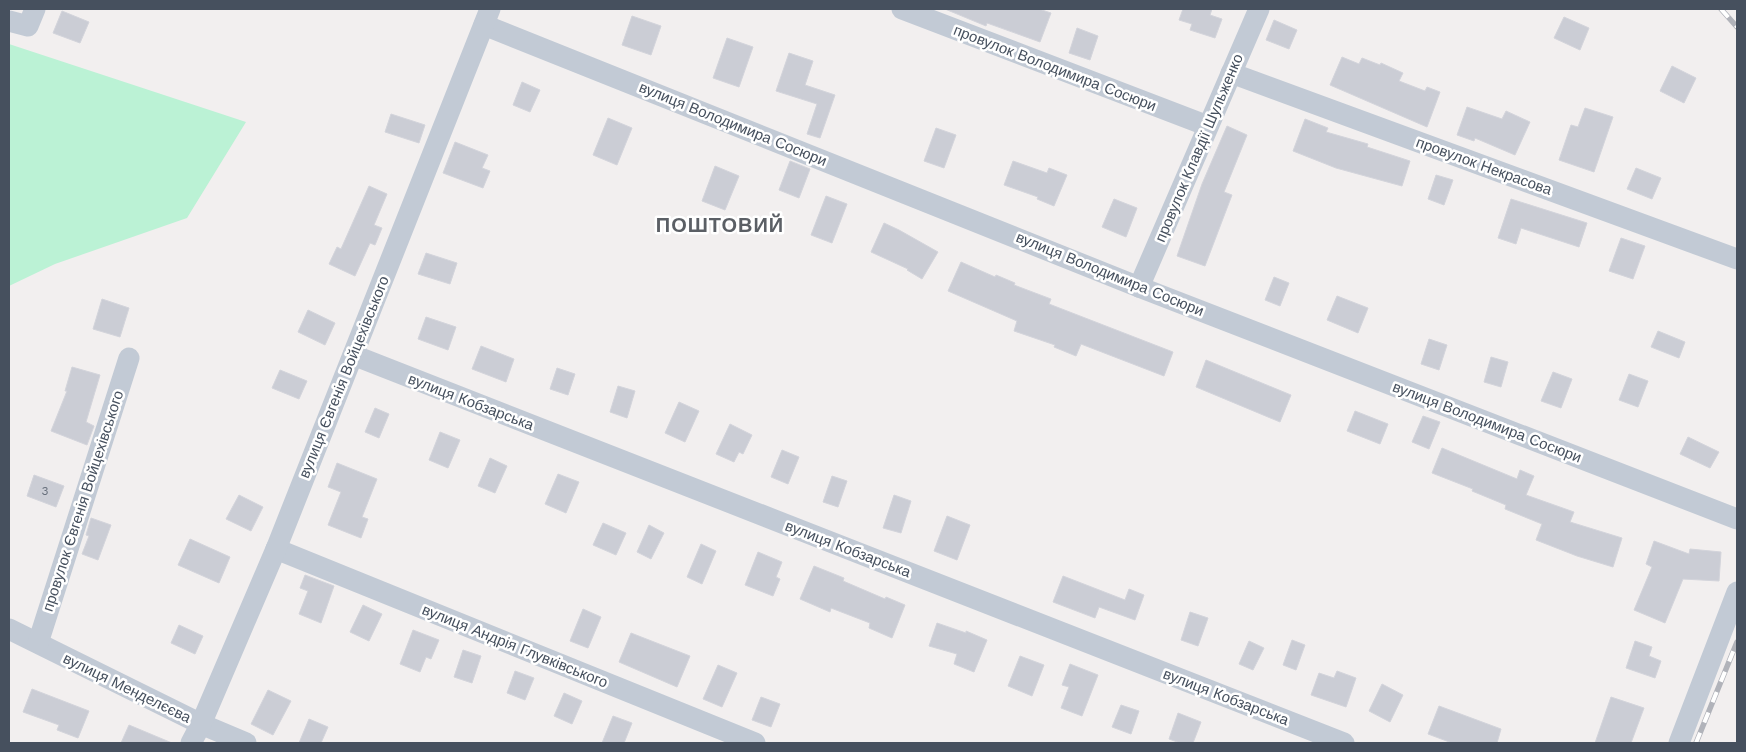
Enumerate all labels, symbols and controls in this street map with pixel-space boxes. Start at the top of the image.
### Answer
street label: провулок Володимира Сосюри [951,21,1159,115]
street label: провулок Клавдії Шульженко [1151,51,1247,245]
street label: вулиця Володимира Сосюри [636,78,830,170]
street label: провулок Некрасова [1414,133,1555,199]
district label: ПОШТОВИЙ [656,213,784,237]
street label: вулиця Володимира Сосюри [1013,228,1207,320]
street label: вулиця Євгенія Войцехівського [295,273,393,481]
street label: вулиця Кобзарська [406,370,537,435]
street label: вулиця Володимира Сосюри [1390,378,1584,466]
street label: провулок Євгенія Войцехівського [39,388,127,614]
house number: 3 [42,484,49,498]
street label: вулиця Кобзарська [783,517,914,582]
street label: вулиця Андрія Глувківського [419,600,611,692]
street label: вулиця Менделєєва [60,649,194,727]
street label: вулиця Кобзарська [1161,665,1292,730]

